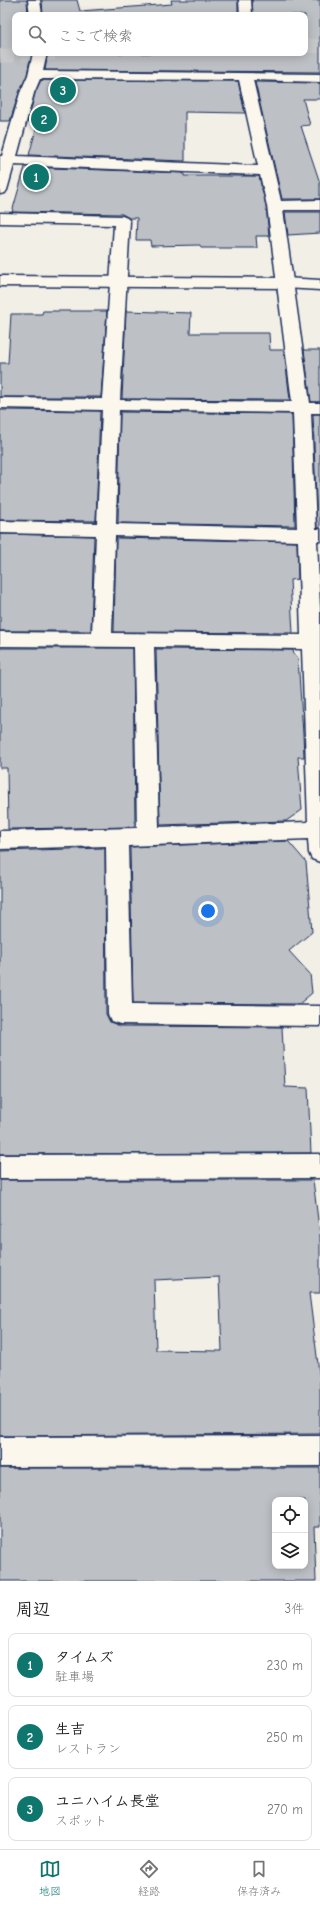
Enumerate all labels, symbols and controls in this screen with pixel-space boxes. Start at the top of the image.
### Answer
search box [12,12,308,56]
icon: search [26,23,48,45]
text: ここで検索 [58,27,133,45]
pin: 3 [50,75,76,105]
pin: 2 [31,104,57,134]
pin: 1 [23,162,49,192]
your location [198,901,218,921]
map controls [272,1497,308,1569]
button: locate [272,1497,308,1533]
button: layers [272,1533,308,1569]
text: 周辺 [16,1600,50,1619]
text: 3件 [284,1601,304,1616]
text: タイムズ [55,1648,114,1666]
text: 1 [27,1658,33,1673]
text: 230 m [267,1658,303,1673]
text: 駐車場 [55,1669,94,1684]
text: 生吉 [55,1720,85,1738]
text: 2 [27,1730,33,1745]
text: 250 m [266,1730,303,1745]
text: レストラン [55,1741,121,1756]
text: ユニハイム長堂 [55,1792,159,1810]
text: 3 [27,1802,33,1817]
text: 270 m [267,1802,303,1817]
text: スポット [55,1813,107,1828]
tab: 地図 [39,1858,61,1898]
tab: 経路 [138,1858,160,1898]
tab: 保存済み [237,1858,281,1898]

